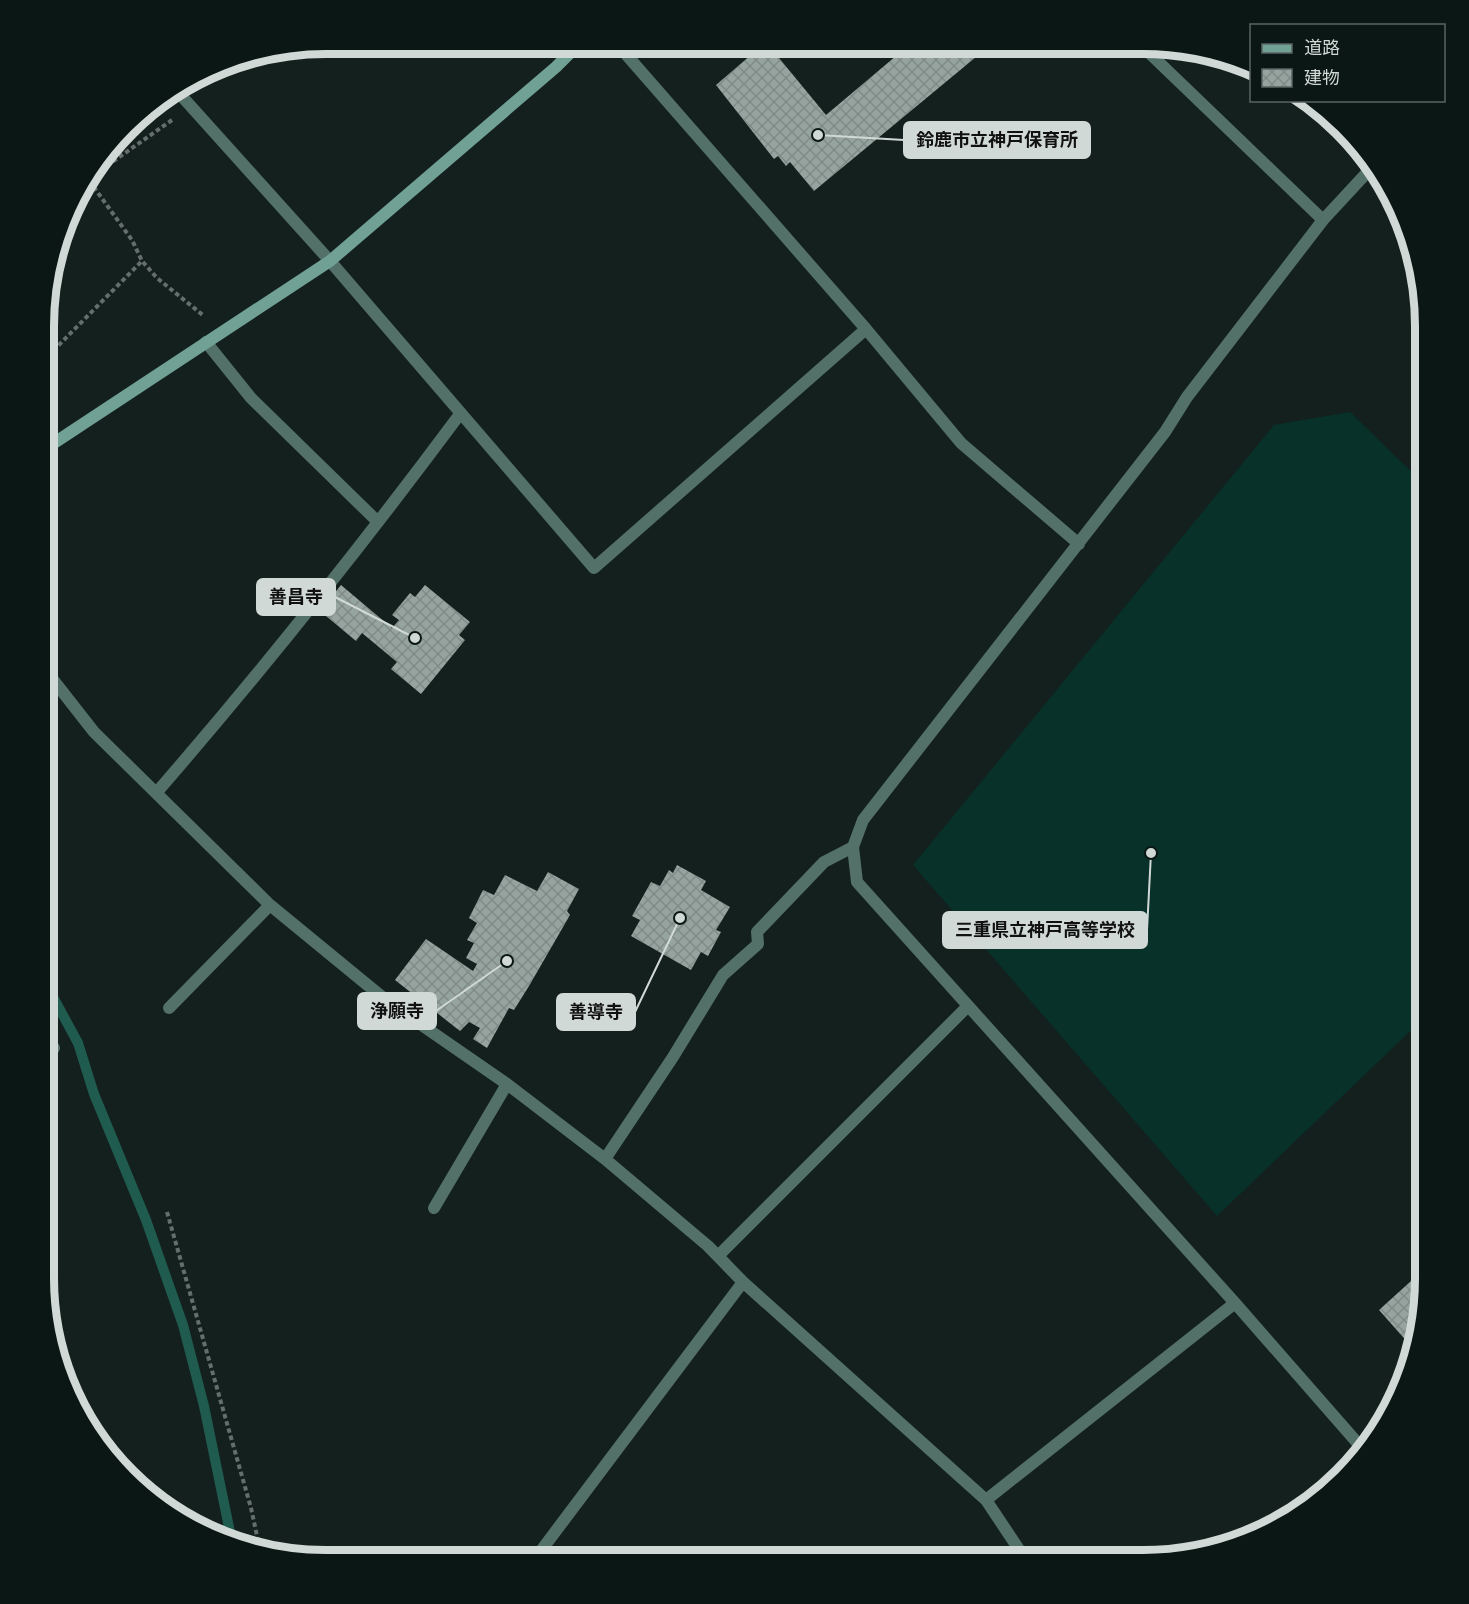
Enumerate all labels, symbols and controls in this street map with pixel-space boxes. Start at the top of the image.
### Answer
legend [1250,24,1445,102]
text: 道路 [1304,37,1340,58]
text: 建物 [1304,67,1340,88]
callout: 鈴鹿市立神戸保育所 [904,122,1090,158]
text: 鈴鹿市立神戸保育所 [916,129,1078,150]
callout: 善昌寺 [257,579,335,615]
text: 善昌寺 [269,586,323,607]
callout: 三重県立神戸高等学校 [943,912,1147,948]
text: 三重県立神戸高等学校 [955,919,1135,940]
callout: 浄願寺 [358,993,436,1029]
callout: 善導寺 [557,994,635,1030]
text: 浄願寺 [370,1000,424,1021]
text: 善導寺 [569,1001,623,1022]

